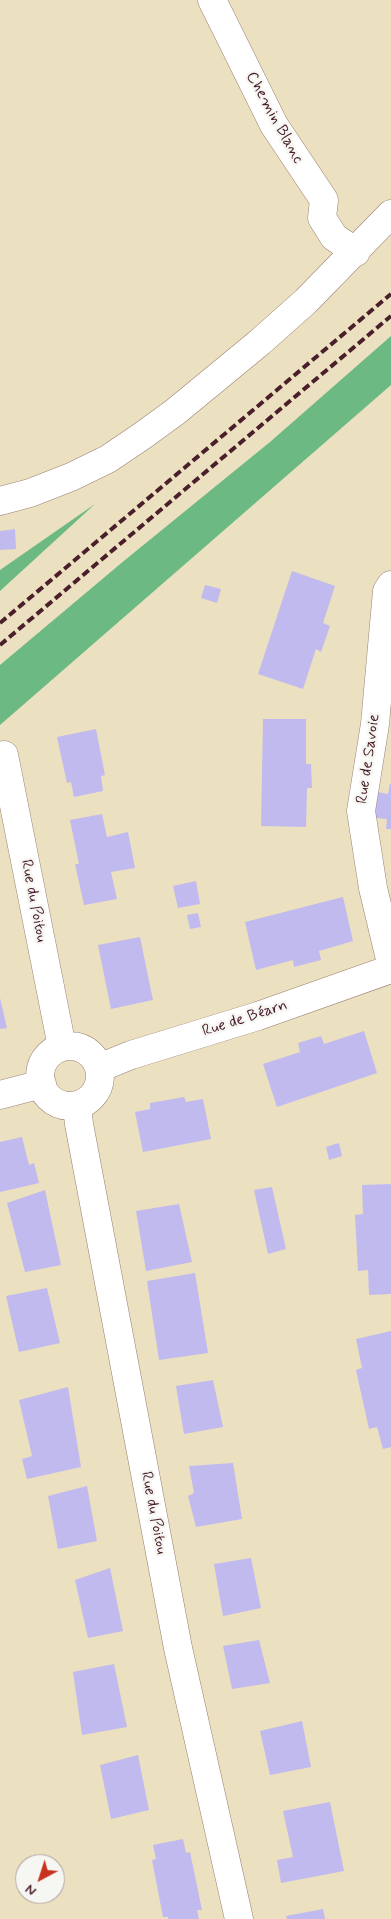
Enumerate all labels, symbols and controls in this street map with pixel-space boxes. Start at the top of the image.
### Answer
street label: Chemin Blanc [241,69,307,167]
street label: Rue de Savoie [353,713,385,805]
street label: Rue du Poitou [16,858,50,944]
street label: Rue de Béarn [200,996,290,1042]
street label: Rue du Poitou [136,1470,170,1556]
north arrow [15,1854,65,1904]
text: N [22,1880,40,1900]

